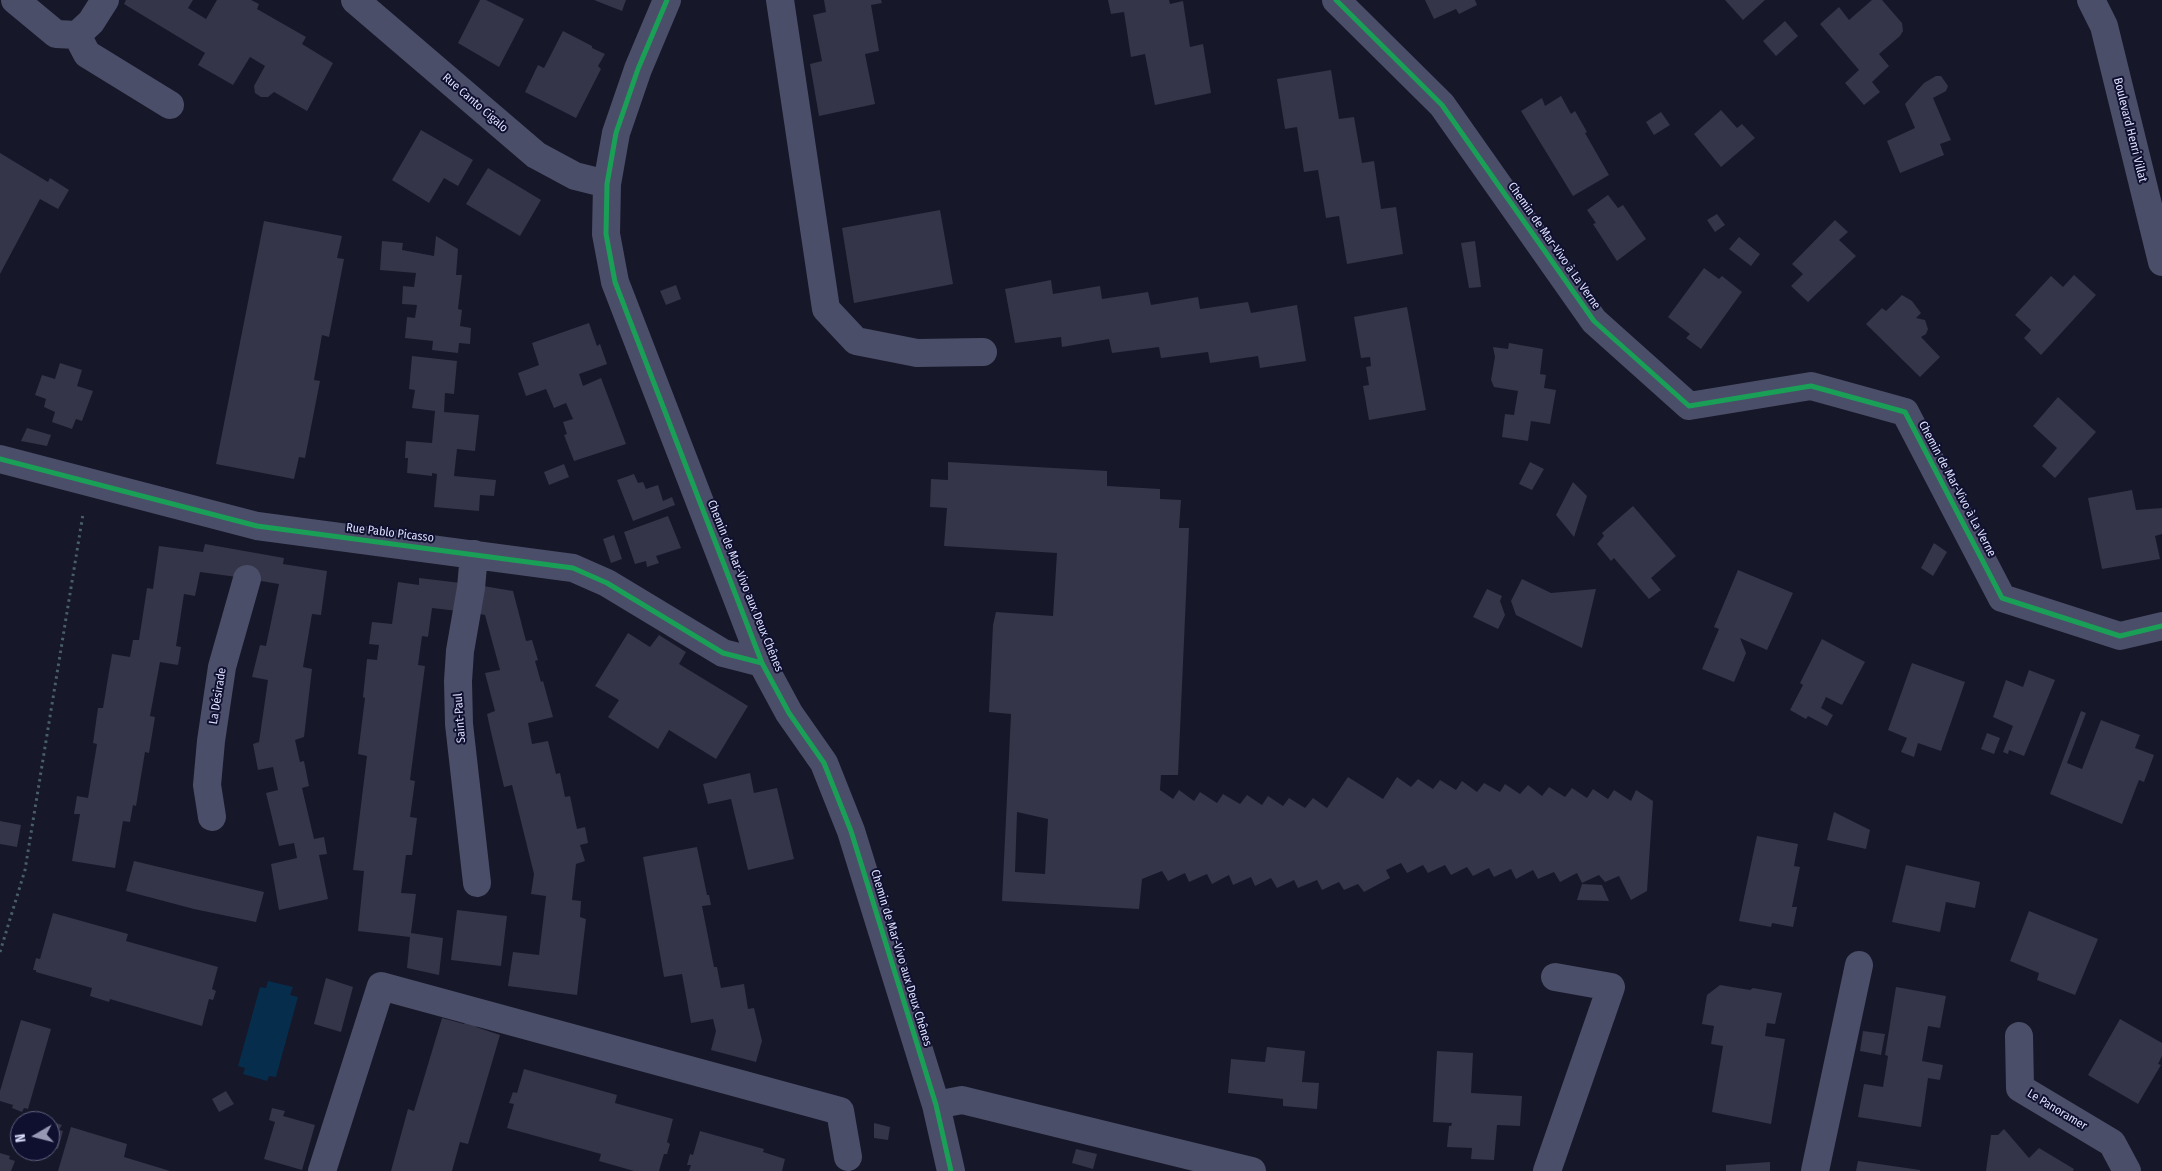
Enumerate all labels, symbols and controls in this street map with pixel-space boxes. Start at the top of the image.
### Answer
street label: Rue Canto Cigalo [439,71,511,135]
street label: Boulevard Henri Villat [2110,76,2150,184]
street label: Chemin de Mar-Vivo à La Verne [1505,180,1603,312]
street label: Chemin de Mar-Vivo à La Verne [1915,419,1999,559]
street label: Chemin de Mar-Vivo aux Deux Chênes [704,498,786,674]
street label: Rue Pablo Picasso [345,520,435,546]
street label: La Désirade [206,667,230,725]
street label: Saint-Paul [451,693,469,743]
street label: Chemin de Mar-Vivo aux Deux Chênes [867,868,935,1048]
street label: Le Panoramer [2025,1087,2089,1133]
north arrow [10,1111,60,1161]
text: N [12,1133,30,1143]

